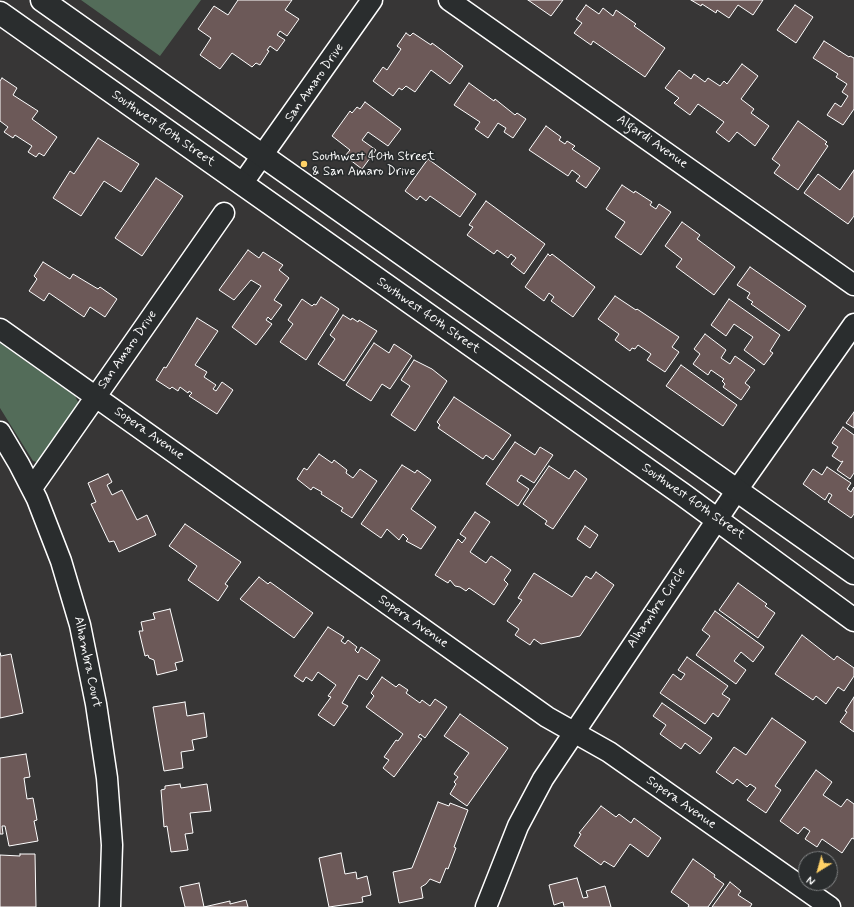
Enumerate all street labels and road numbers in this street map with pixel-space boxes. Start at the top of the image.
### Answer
street label: San Amaro Drive [282,41,348,125]
street label: Southwest 40th Street [108,87,218,171]
street label: Algardi Avenue [613,112,691,172]
street label: Southwest 40th Street [373,274,483,358]
street label: San Amaro Drive [95,308,161,392]
street label: Sopera Avenue [111,404,187,464]
street label: Southwest 40th Street [638,460,748,544]
street label: Alhambra Circle [624,565,690,651]
street label: Sopera Avenue [375,592,451,652]
street label: Alhambra Court [70,615,104,709]
street label: Sopera Avenue [643,773,719,833]

